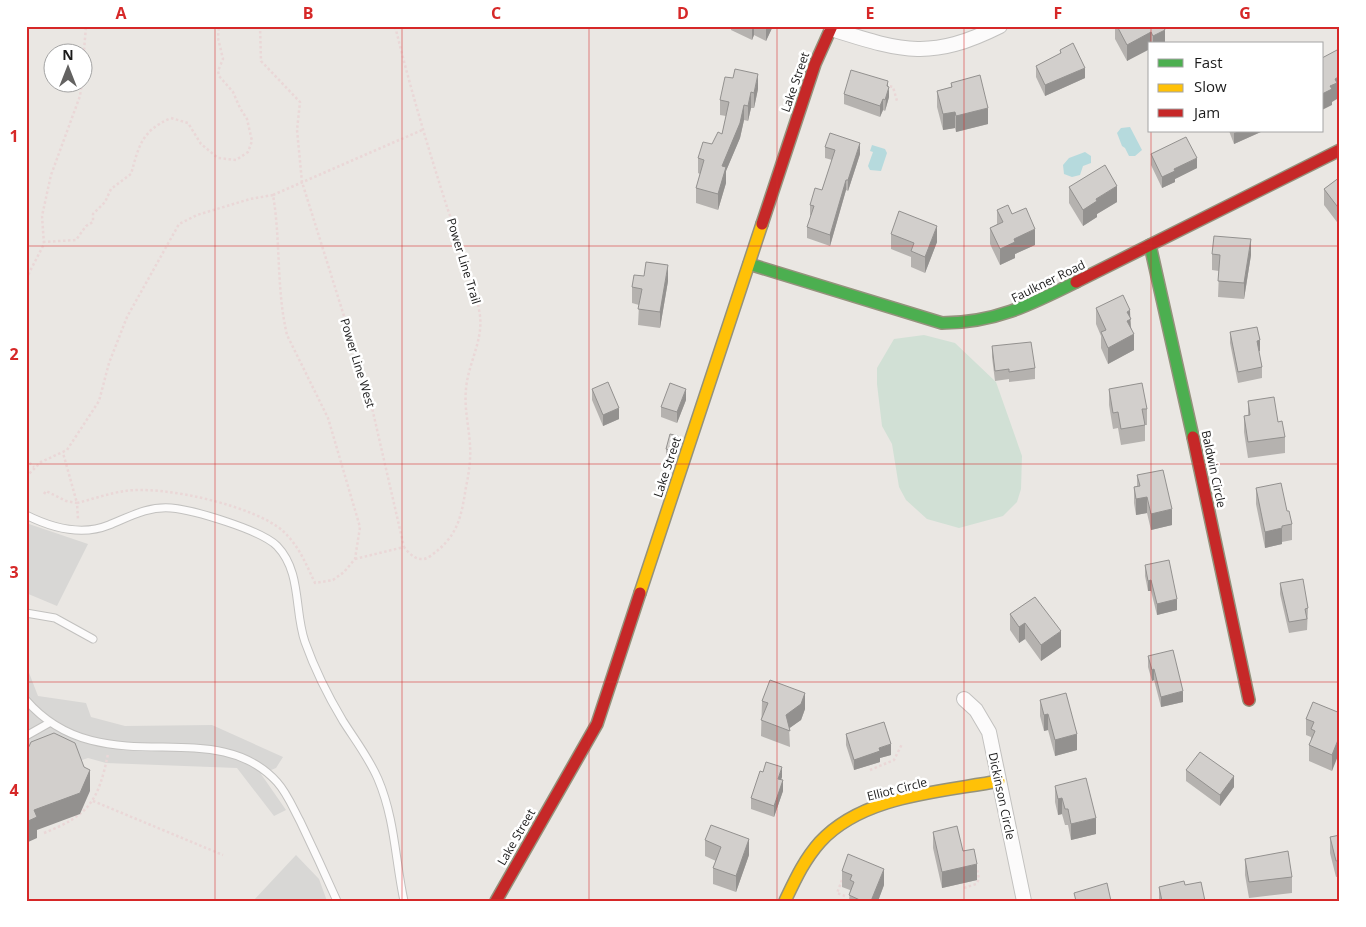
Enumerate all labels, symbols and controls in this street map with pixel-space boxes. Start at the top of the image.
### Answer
text: A [115,2,127,24]
text: B [303,2,313,24]
text: C [491,2,501,24]
text: D [677,2,689,24]
text: E [866,2,875,24]
text: F [1054,2,1062,24]
text: G [1239,2,1251,24]
north arrow [42,42,92,92]
legend [1148,42,1324,132]
text: N [62,45,74,64]
street label: Lake Street [777,50,813,114]
text: Fast [1194,52,1223,72]
text: Slow [1194,76,1227,96]
text: Jam [1192,102,1220,122]
text: 1 [9,125,19,147]
street label: Power Line Trail [443,216,485,306]
street label: Faulkner Road [1008,256,1088,306]
street label: Power Line West [336,316,380,410]
text: 2 [9,343,19,365]
street label: Baldwin Circle [1198,429,1231,509]
street label: Lake Street [649,435,685,499]
text: 3 [9,561,19,583]
street label: Dickinson Circle [984,751,1020,841]
street label: Elliot Circle [865,773,929,805]
text: 4 [9,779,19,801]
street label: Lake Street [493,806,539,868]

